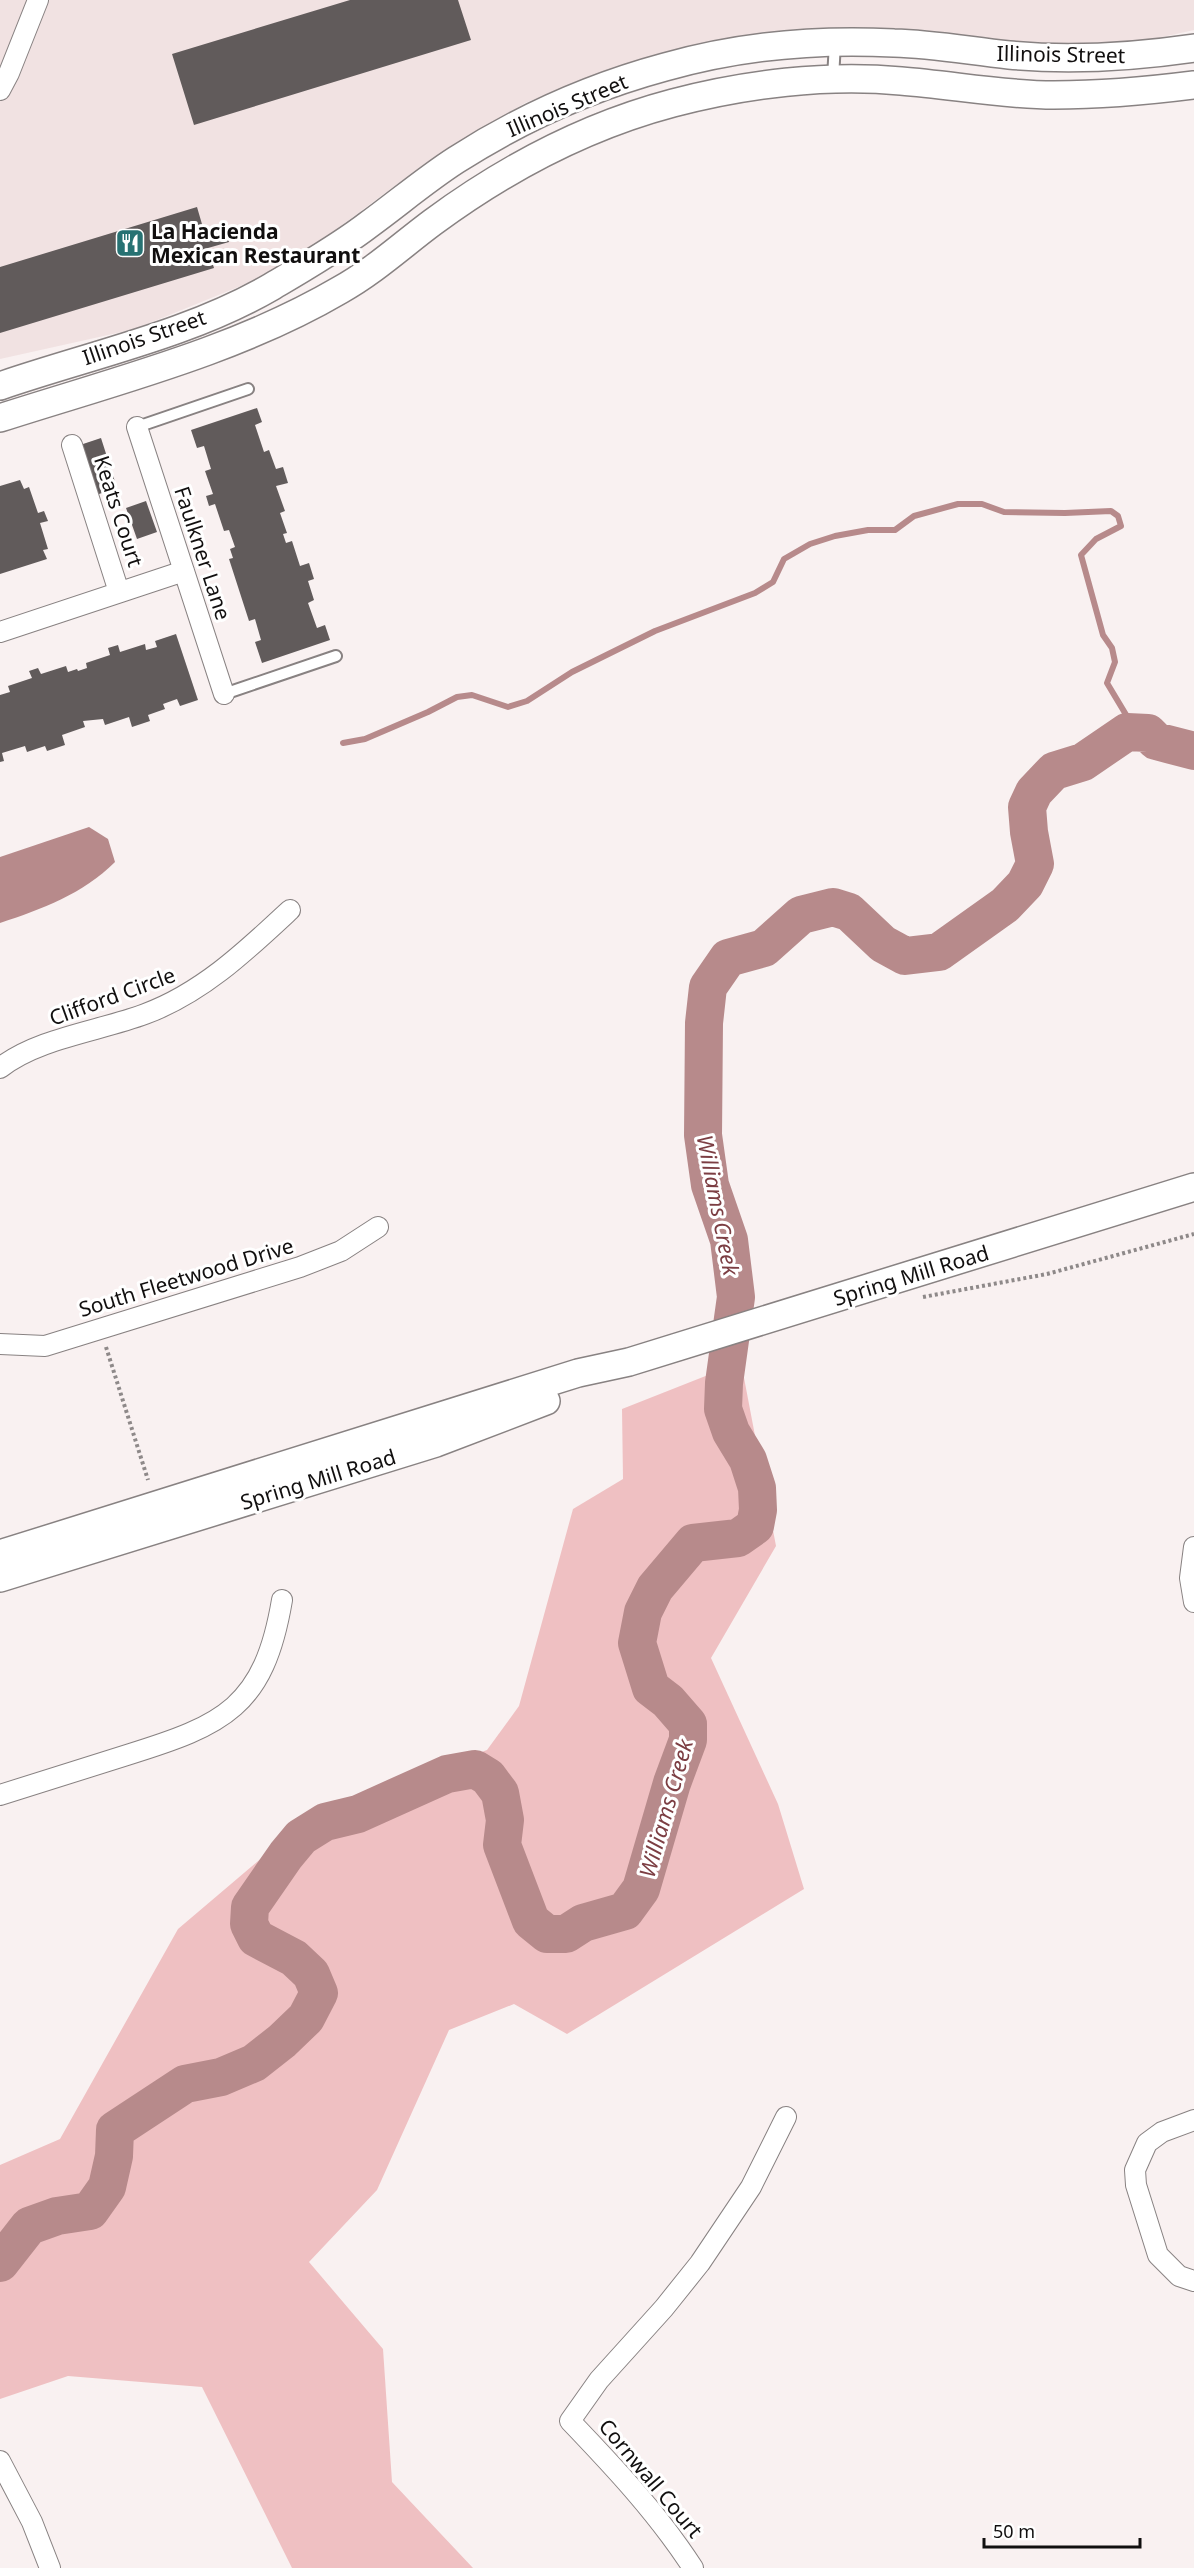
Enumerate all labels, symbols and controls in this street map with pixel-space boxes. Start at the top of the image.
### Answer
street label: Illinois Street [996,39,1126,69]
street label: Illinois Street [502,67,632,143]
place label: La Hacienda Mexican Restaurant [151,217,360,269]
restaurant icon: La Hacienda Mexican Restaurant [114,227,146,259]
street label: Illinois Street [79,303,210,371]
street label: Keats Court [88,452,150,570]
street label: Faulkner Lane [168,483,238,623]
street label: Clifford Circle [45,960,179,1032]
water label: Williams Creek [691,1132,748,1279]
street label: South Fleetwood Drive [75,1231,297,1323]
street label: Spring Mill Road [830,1238,992,1312]
street label: Spring Mill Road [237,1442,399,1516]
water label: Williams Creek [631,1734,699,1881]
street label: Cornwall Court [593,2413,709,2544]
scale bar [984,2511,1140,2549]
text: 50 m [993,2519,1035,2543]

